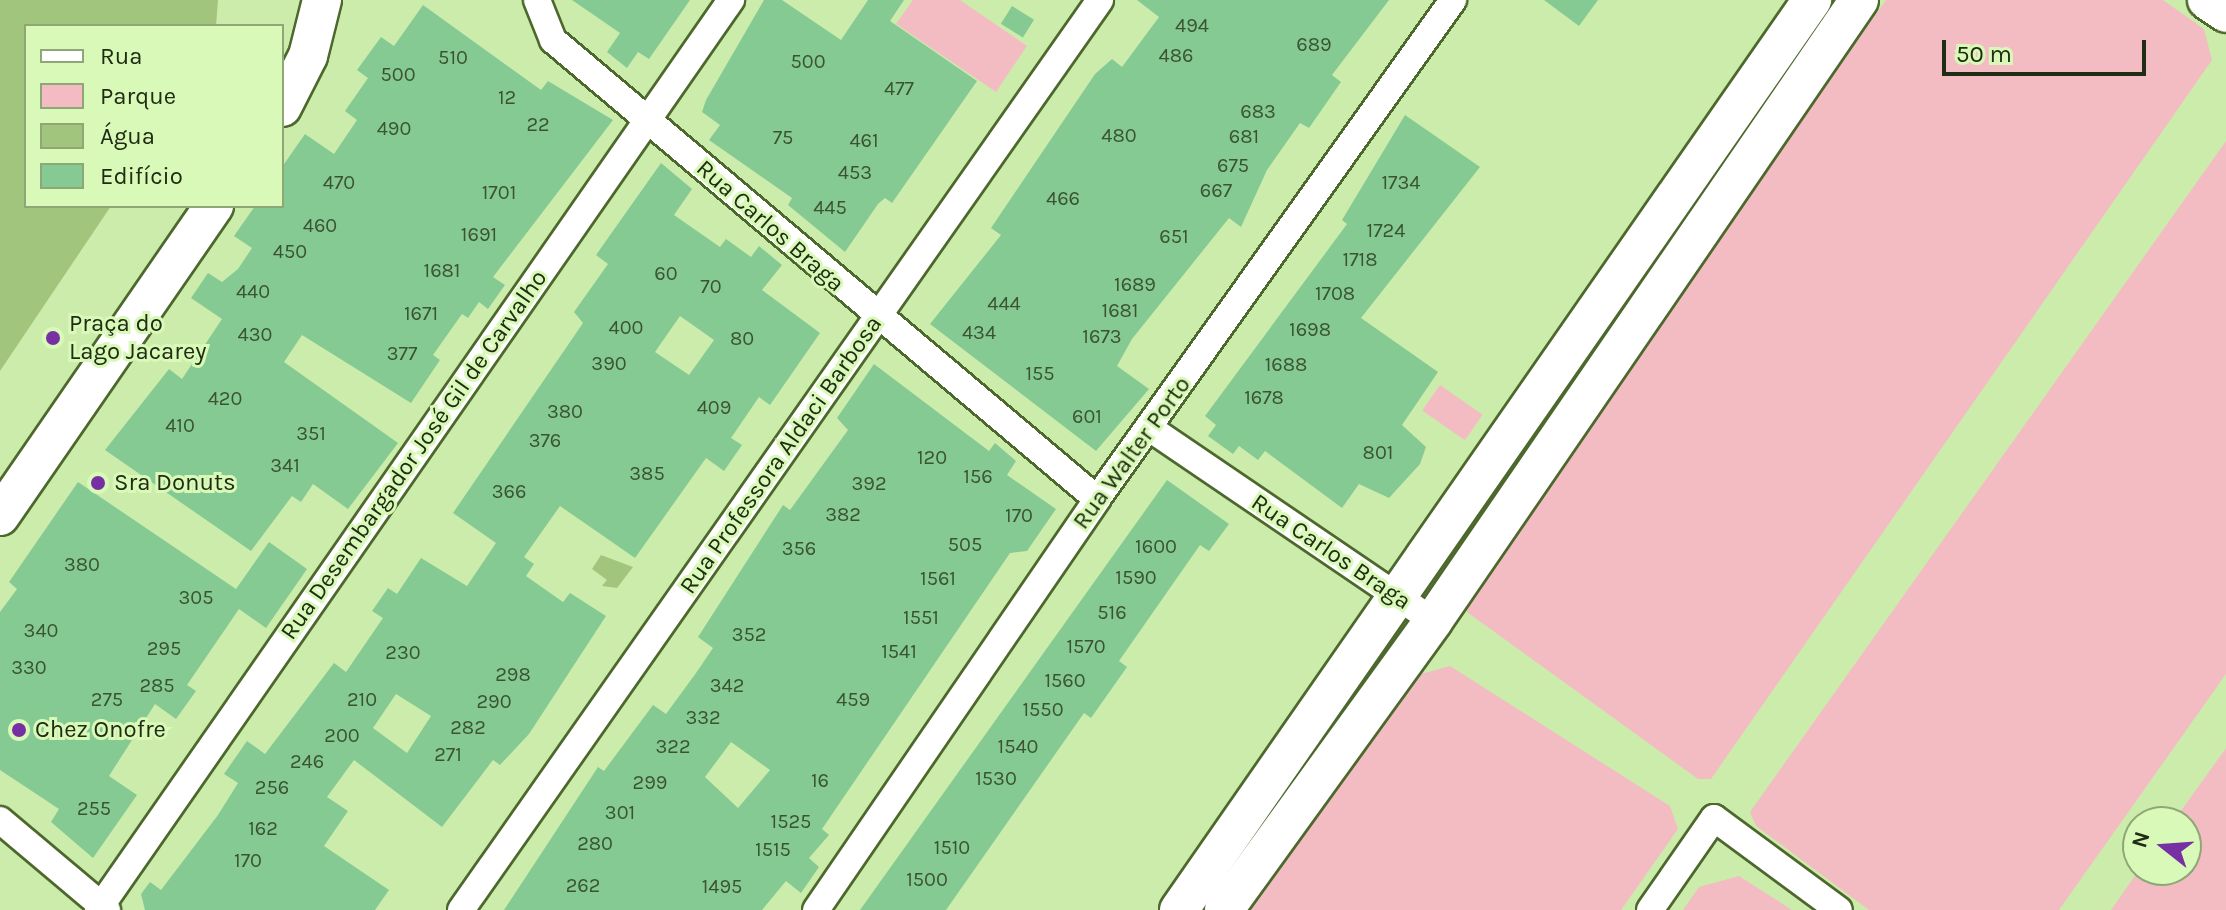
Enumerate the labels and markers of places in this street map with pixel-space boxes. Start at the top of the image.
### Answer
place label: Praça do Lago Jacarey [69,310,206,366]
marker: Praça do Lago Jacarey [44,329,62,347]
place label: Sra Donuts [114,469,236,497]
marker: Sra Donuts [89,474,107,492]
place label: Chez Onofre [35,716,166,744]
marker: Chez Onofre [10,721,28,739]

